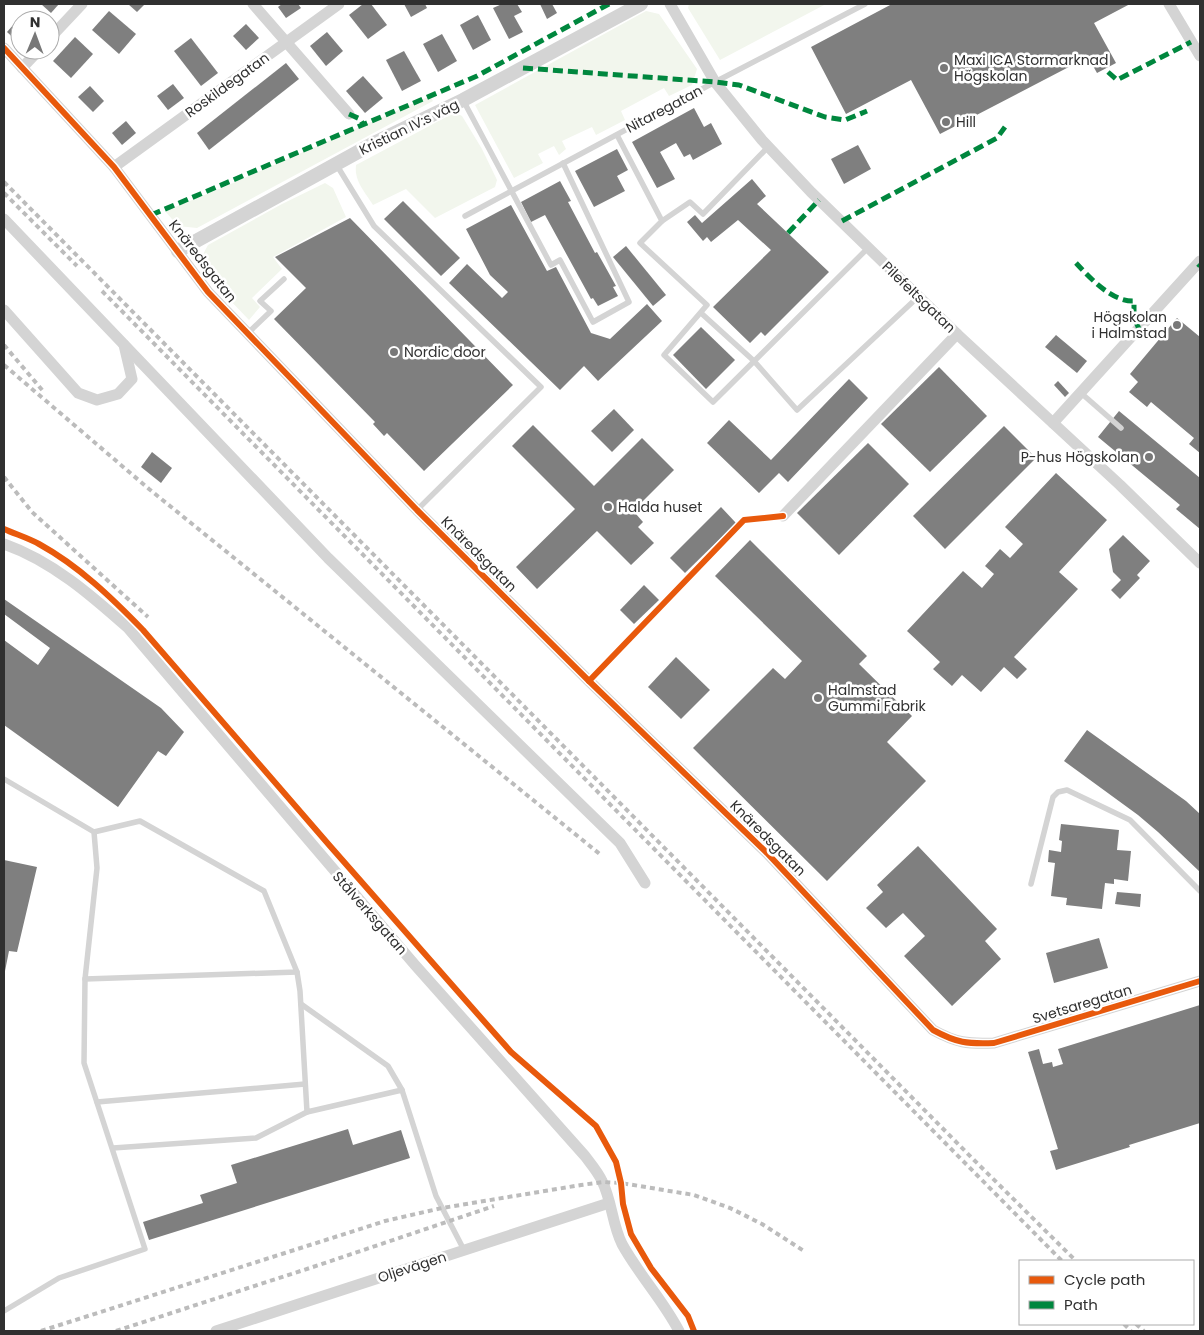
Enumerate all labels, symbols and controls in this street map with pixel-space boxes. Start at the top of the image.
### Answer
north arrow [10,10,60,60]
text: N [30,12,41,32]
street label: Roskildegatan [181,48,273,122]
place label: Maxi ICA Stormarknad Högskolan [954,50,1109,86]
marker: Maxi ICA Stormarknad Högskolan [938,62,950,74]
street label: Nitaregatan [622,80,706,138]
street label: Kristian IV:s väg [356,94,462,160]
place label: Hill [956,112,976,132]
marker: Hill [940,116,952,128]
street label: Knäredsgatan [164,215,242,307]
street label: Pilefeltsgatan [878,257,960,337]
place label: Högskolan i Halmstad [1091,307,1167,343]
marker: Högskolan i Halmstad [1171,319,1183,331]
place label: Nordic door [404,342,486,362]
marker: Nordic door [388,346,400,358]
place label: P-hus Högskolan [1021,447,1139,467]
marker: P-hus Högskolan [1143,451,1155,463]
place label: Halda huset [618,497,702,517]
marker: Halda huset [602,501,614,513]
street label: Knäredsgatan [437,512,521,596]
place label: Halmstad Gummi Fabrik [828,680,927,716]
marker: Halmstad Gummi Fabrik [812,692,824,704]
street label: Knäredsgatan [726,796,810,880]
street label: Stålverksgatan [328,867,412,959]
street label: Svetsaregatan [1030,979,1134,1029]
street label: Oljevägen [375,1247,449,1287]
legend [1019,1260,1194,1325]
text: Cycle path [1064,1269,1145,1290]
text: Path [1064,1294,1098,1315]

